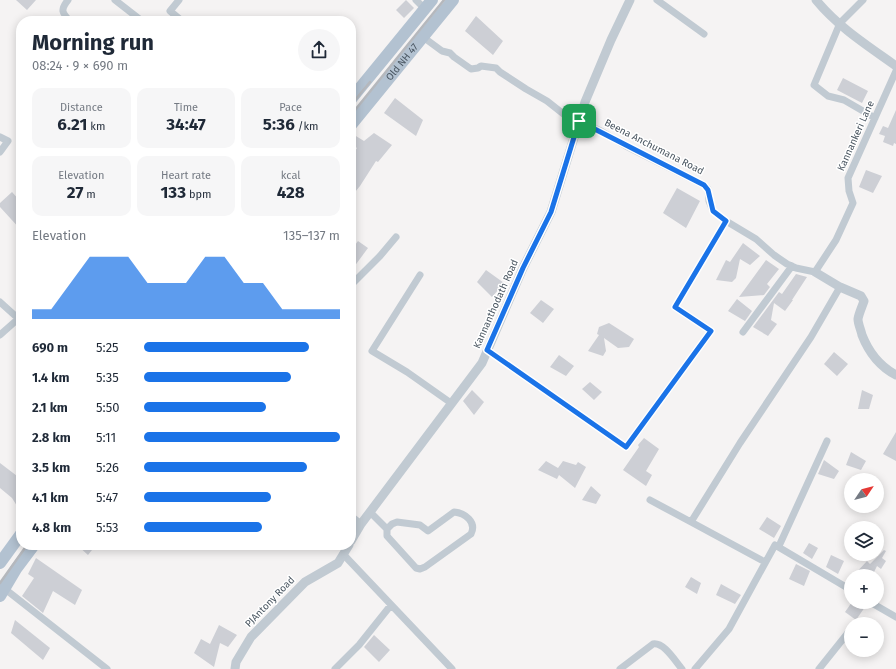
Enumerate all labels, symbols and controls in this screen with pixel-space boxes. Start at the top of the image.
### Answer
text: Morning run [32,29,154,56]
button: share [298,29,340,71]
street label: Old NH 47 [384,41,421,83]
text: 08:24 · 9 × 690 m [32,58,128,73]
street label: Kannankeri Lane [835,99,877,173]
text: Distance [60,101,103,114]
text: Time [174,101,198,114]
text: Pace [279,101,302,114]
pin [562,104,596,138]
icon: arrive [568,110,590,132]
text: 6.21 [57,114,87,135]
text: 34:47 [166,114,206,135]
text: 5:36 [263,114,295,135]
street label: Beena Anchumana Road [602,117,706,177]
text: km [87,120,105,133]
text: /km [295,120,318,133]
text: Elevation [58,169,104,182]
text: Heart rate [161,169,211,182]
text: kcal [281,169,301,182]
text: 27 [67,182,83,203]
text: 133 [160,182,186,203]
text: 428 [277,182,305,203]
text: m [83,188,96,201]
text: bpm [186,188,211,201]
text: Elevation [32,228,86,243]
text: 135–137 m [283,228,340,243]
street label: Kannanthodath Road [471,258,521,350]
text: 690 m [32,340,68,355]
text: 5:25 [96,340,119,355]
text: 1.4 km [32,370,69,385]
text: 5:35 [96,370,119,385]
text: 2.1 km [32,400,68,415]
text: 5:50 [96,400,119,415]
text: 2.8 km [32,430,71,445]
text: 5:11 [96,430,116,445]
text: 3.5 km [32,460,70,475]
text: 5:26 [96,460,119,475]
north arrow [844,473,884,513]
map controls [844,473,884,657]
text: 4.1 km [32,490,68,505]
text: 5:47 [96,490,118,505]
text: 4.8 km [32,520,71,535]
text: 5:53 [96,520,119,535]
button: layers [844,521,884,561]
button: + [844,569,884,609]
street label: PJAntony Road [243,574,297,630]
button: − [844,617,884,657]

